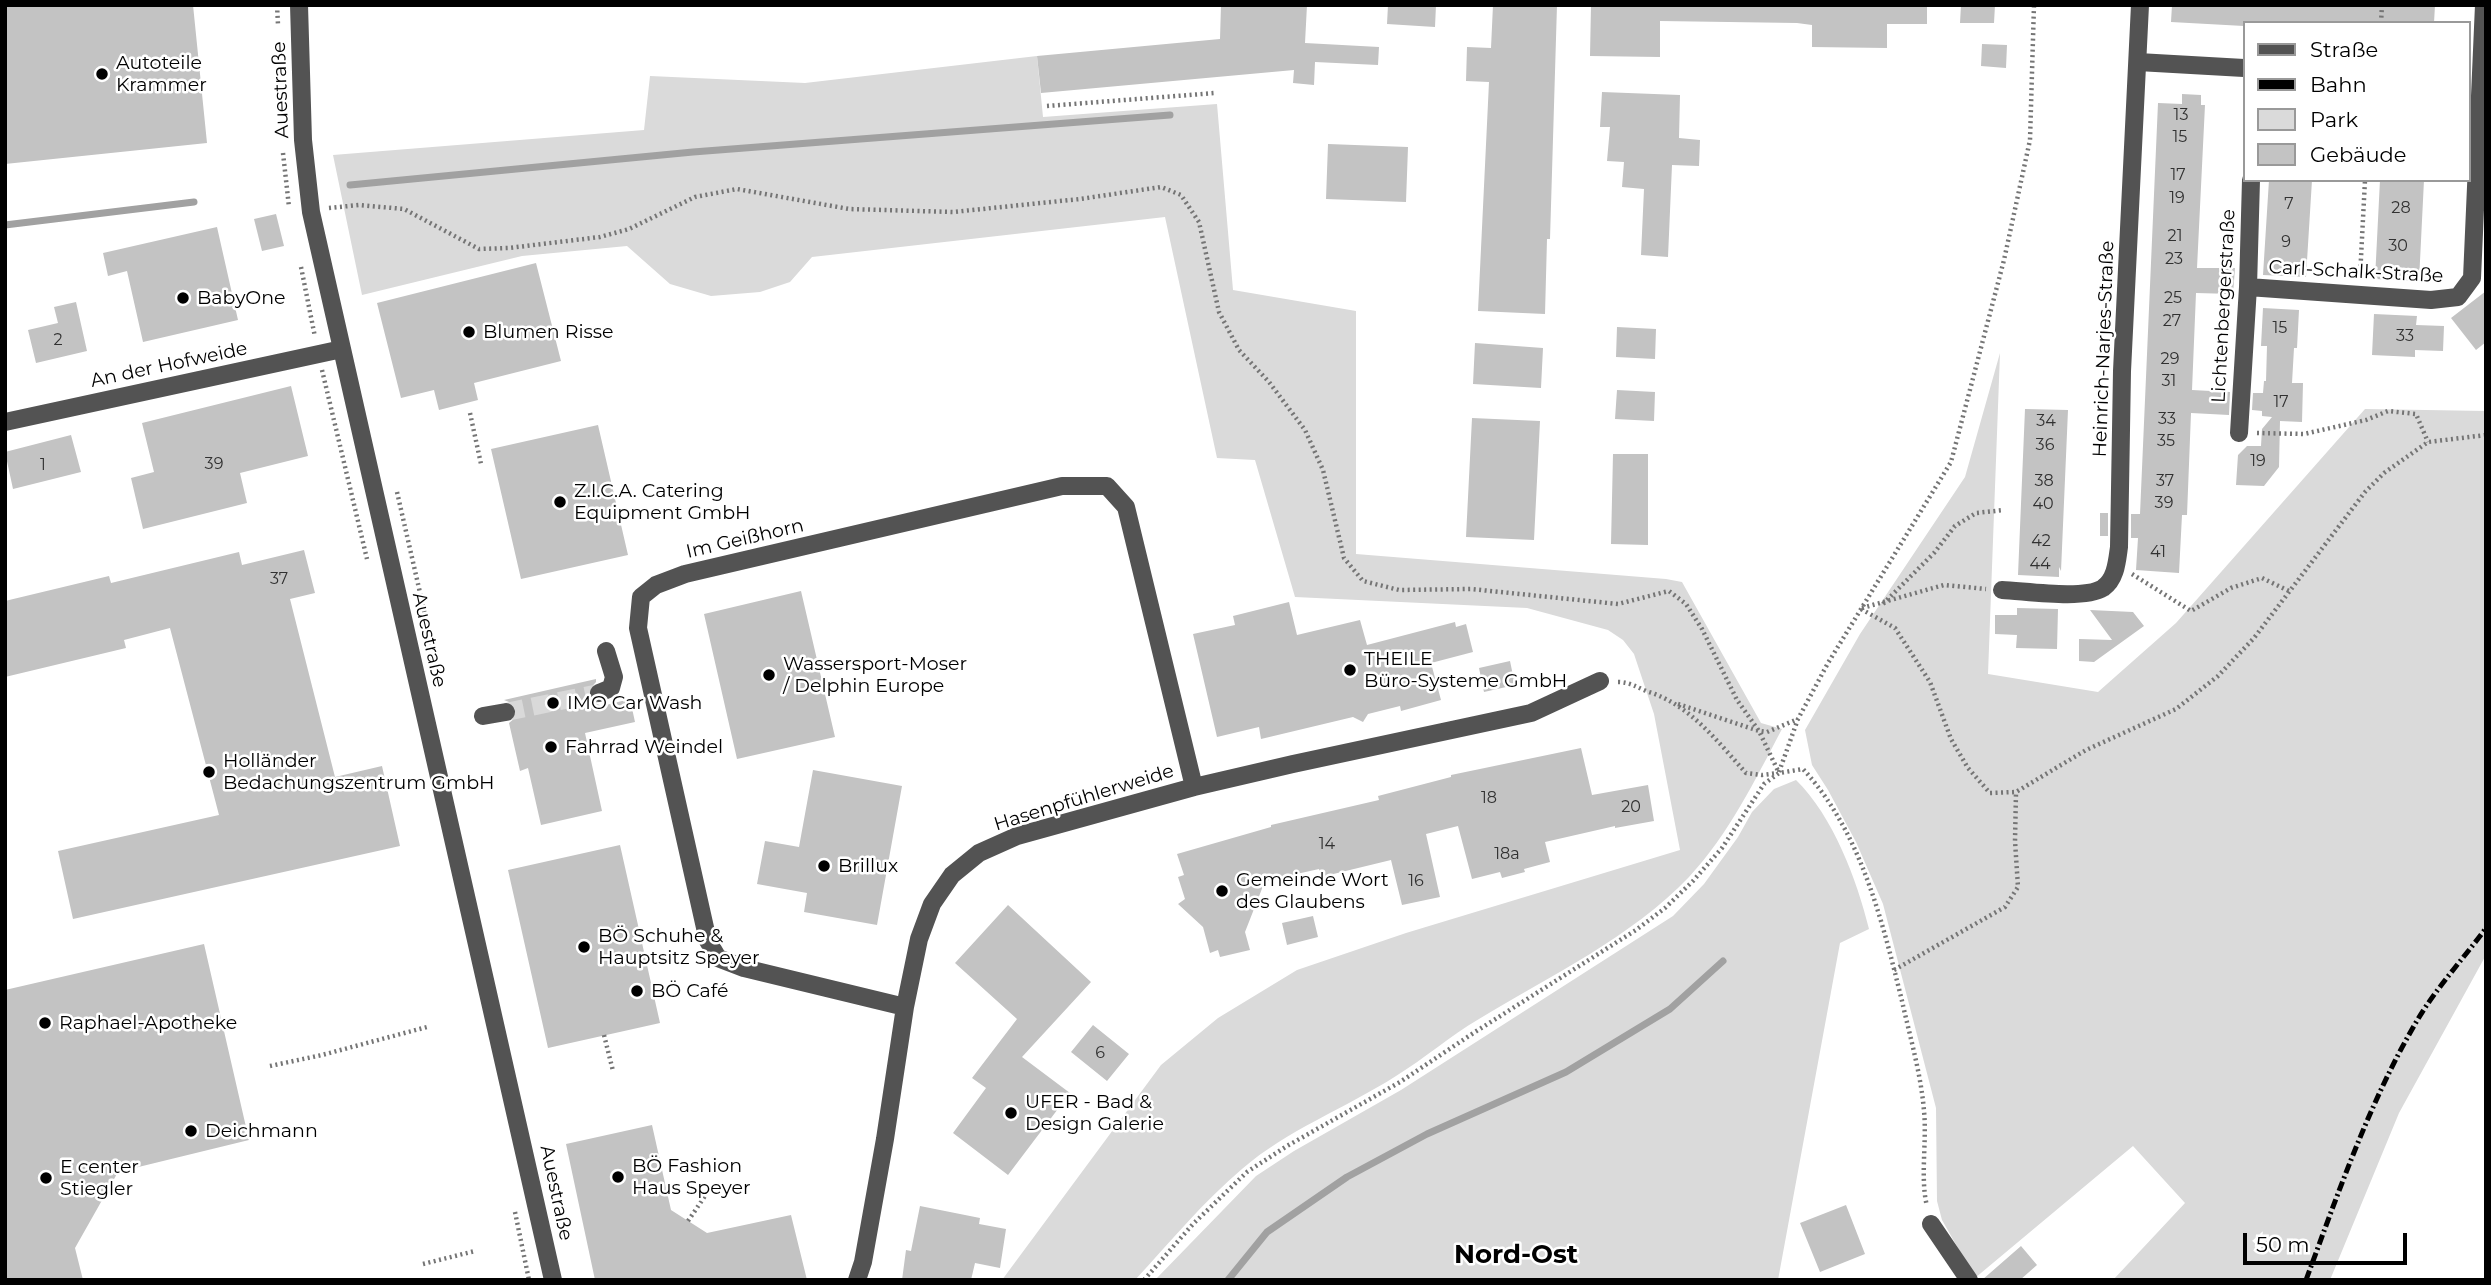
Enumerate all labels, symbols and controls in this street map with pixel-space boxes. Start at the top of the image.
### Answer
legend [2242,21,2470,182]
text: Straße [2310,37,2378,62]
street label: Auestraße [268,41,294,139]
place label: Autoteile Krammer [116,52,207,96]
marker: Autoteile Krammer [94,66,110,82]
text: Bahn [2310,72,2367,97]
house number: 13 [2174,105,2188,125]
text: Park [2310,107,2358,132]
house number: 15 [2173,127,2187,147]
text: Gebäude [2310,142,2407,167]
house number: 17 [2170,165,2186,185]
house number: 19 [2169,188,2185,208]
house number: 7 [2284,194,2294,214]
house number: 28 [2391,198,2411,218]
street label: Lichtenbergerstraße [2208,208,2240,404]
house number: 21 [2168,226,2182,246]
house number: 9 [2281,232,2291,252]
house number: 30 [2388,236,2408,256]
street label: Heinrich-Narjes-Straße [2089,240,2119,458]
house number: 23 [2165,249,2183,269]
street label: Carl-Schalk-Straße [2268,256,2444,288]
place label: BabyOne [197,287,286,309]
house number: 25 [2164,288,2182,308]
marker: BabyOne [175,290,191,306]
house number: 27 [2163,311,2181,331]
house number: 15 [2273,318,2287,338]
place label: Blumen Risse [483,321,614,343]
marker: Blumen Risse [461,324,477,340]
house number: 33 [2396,326,2414,346]
house number: 2 [53,330,63,350]
street label: An der Hofweide [88,337,250,393]
house number: 29 [2161,349,2179,369]
house number: 31 [2162,371,2176,391]
house number: 17 [2273,392,2289,412]
house number: 33 [2158,409,2176,429]
house number: 34 [2036,411,2056,431]
house number: 35 [2157,431,2175,451]
house number: 36 [2036,435,2054,455]
house number: 19 [2250,451,2266,471]
house number: 39 [205,454,223,474]
house number: 1 [40,455,46,475]
house number: 38 [2034,471,2054,491]
house number: 37 [2156,471,2174,491]
place label: Z.I.C.A. Catering Equipment GmbH [574,480,751,524]
house number: 39 [2155,493,2173,513]
marker: Z.I.C.A. Catering Equipment GmbH [552,494,568,510]
house number: 40 [2032,494,2054,514]
street label: Im Geißhorn [684,514,806,564]
house number: 42 [2031,531,2051,551]
house number: 41 [2150,542,2166,562]
house number: 44 [2029,554,2051,574]
house number: 37 [270,569,288,589]
street label: Auestraße [407,590,451,690]
place label: THEILE Büro-Systeme GmbH [1364,648,1567,692]
place label: Wassersport-Moser / Delphin Europe [783,653,967,697]
marker: THEILE Büro-Systeme GmbH [1342,662,1358,678]
marker: Wassersport-Moser / Delphin Europe [761,667,777,683]
place label: IMO Car Wash [567,692,702,714]
marker: IMO Car Wash [545,695,561,711]
place label: Fahrrad Weindel [565,736,723,758]
marker: Fahrrad Weindel [543,739,559,755]
place label: Holländer Bedachungszentrum GmbH [223,750,494,794]
street label: Hasenpfühlerweide [991,760,1177,836]
marker: Holländer Bedachungszentrum GmbH [201,764,217,780]
house number: 18 [1481,788,1497,808]
house number: 20 [1621,797,1641,817]
house number: 14 [1319,834,1335,854]
house number: 18a [1494,844,1520,864]
place label: Brillux [838,855,898,877]
marker: Brillux [816,858,832,874]
place label: Gemeinde Wort des Glaubens [1236,869,1389,913]
house number: 16 [1408,871,1424,891]
marker: Gemeinde Wort des Glaubens [1214,883,1230,899]
place label: BÖ Schuhe & Hauptsitz Speyer [598,925,760,969]
marker: BÖ Schuhe & Hauptsitz Speyer [576,939,592,955]
place label: BÖ Café [651,980,729,1002]
marker: BÖ Café [629,983,645,999]
place label: Raphael-Apotheke [59,1012,237,1034]
marker: Raphael-Apotheke [37,1015,53,1031]
house number: 6 [1095,1043,1105,1063]
place label: UFER - Bad & Design Galerie [1025,1091,1164,1135]
marker: UFER - Bad & Design Galerie [1003,1105,1019,1121]
place label: Deichmann [205,1120,318,1142]
marker: Deichmann [183,1123,199,1139]
street label: Auestraße [535,1143,577,1243]
place label: BÖ Fashion Haus Speyer [632,1155,751,1199]
place label: E center Stiegler [60,1156,139,1200]
marker: BÖ Fashion Haus Speyer [610,1169,626,1185]
marker: E center Stiegler [38,1170,54,1186]
scale bar [2246,1218,2410,1262]
text: 50 m [2256,1232,2310,1257]
district label: Nord-Ost [1454,1239,1578,1271]

